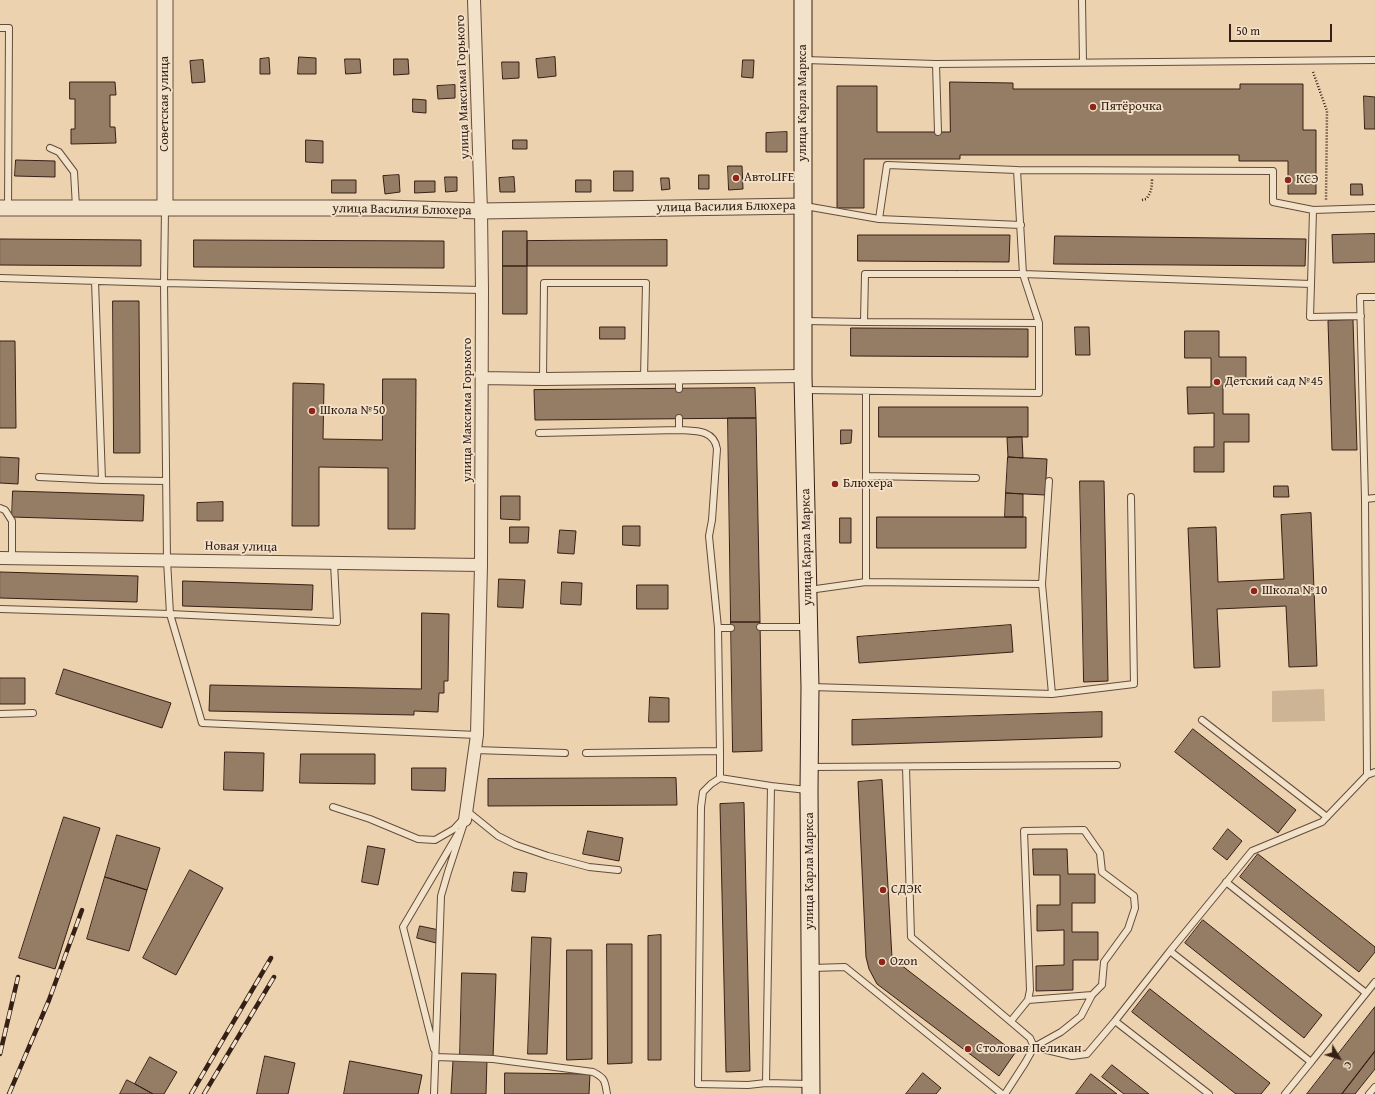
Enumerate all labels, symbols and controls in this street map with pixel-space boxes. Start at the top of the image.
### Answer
street label: улица Максима Горького [453,14,473,160]
scale bar [1231,16,1334,42]
text: 50 m [1236,22,1260,39]
street label: улица Карла Маркса [795,44,811,162]
street label: Советская улица [157,56,173,152]
place label: Пятёрочка [1101,99,1162,115]
marker: Пятёрочка [1088,102,1098,112]
place label: АвтоLIFE [744,170,794,186]
place label: КСЭ [1296,172,1318,188]
marker: АвтоLIFE [731,173,741,183]
marker: КСЭ [1283,175,1293,185]
street label: улица Василия Блюхера [656,198,796,216]
street label: улица Василия Блюхера [332,201,472,219]
street label: улица Максима Горького [460,338,476,482]
place label: Детский сад №45 [1225,374,1323,390]
marker: Детский сад №45 [1212,377,1222,387]
place label: Школа №50 [320,403,385,419]
marker: Школа №50 [307,406,317,416]
place label: Блюхера [843,476,893,492]
marker: Блюхера [830,479,840,489]
street label: улица Карла Маркса [798,488,816,606]
street label: Новая улица [205,539,277,555]
place label: Школа №10 [1262,583,1327,599]
marker: Школа №10 [1249,586,1259,596]
street label: улица Карла Маркса [802,812,818,930]
place label: СДЭК [891,882,922,898]
marker: СДЭК [878,885,888,895]
place label: Ozon [890,954,918,970]
marker: Ozon [877,957,887,967]
north arrow [1319,1038,1359,1078]
place label: Столовая Пеликан [976,1041,1082,1057]
marker: Столовая Пеликан [963,1044,973,1054]
text: С [1340,1058,1357,1073]

